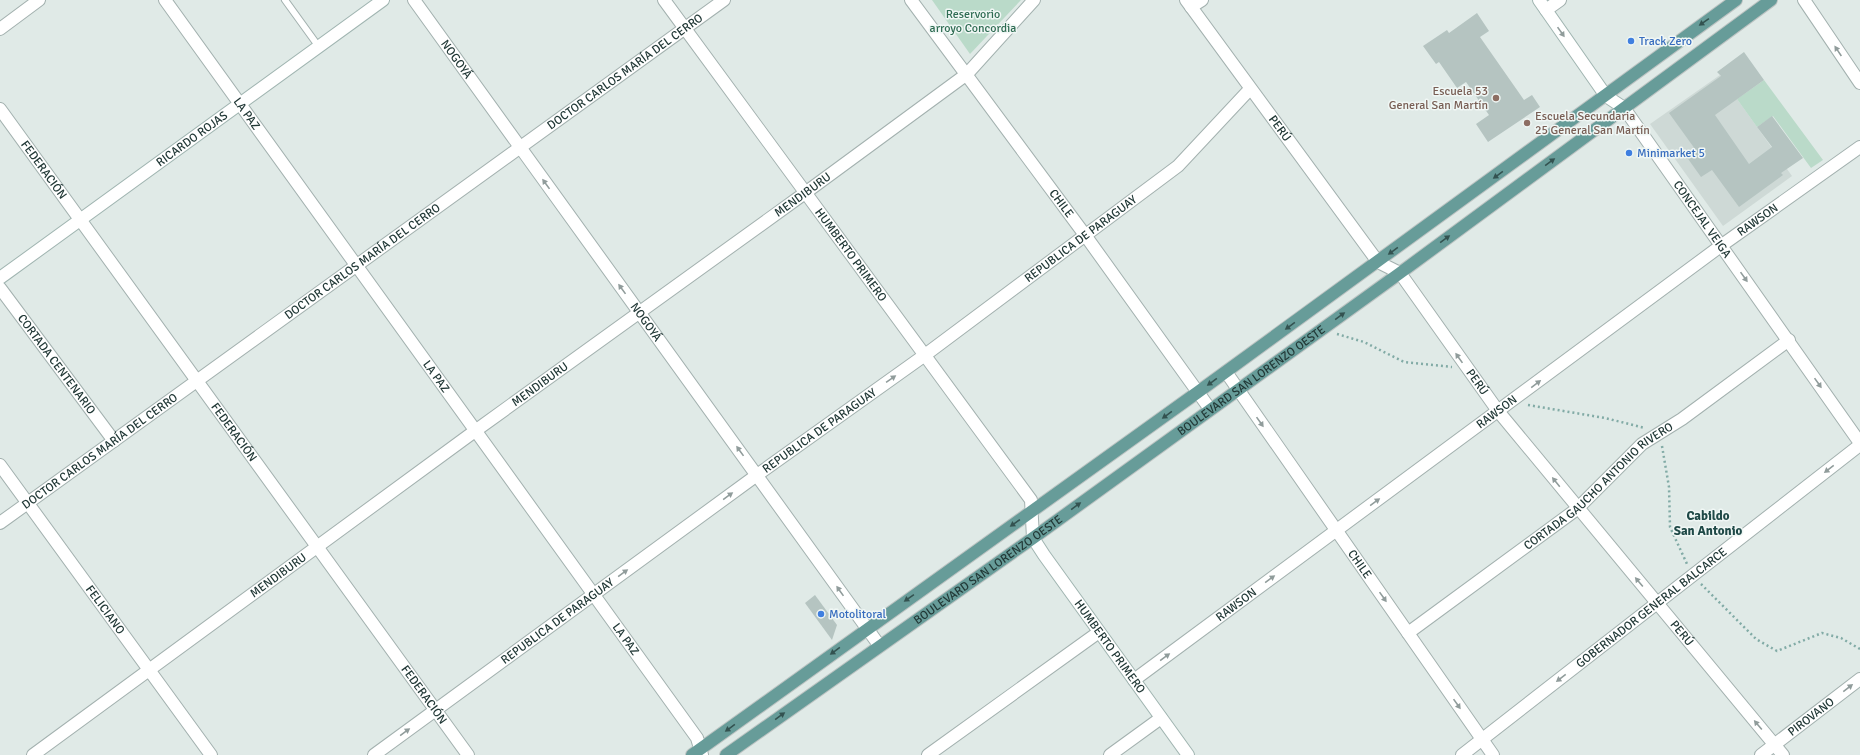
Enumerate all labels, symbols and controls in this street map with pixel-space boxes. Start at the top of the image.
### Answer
park label: Reservorio arroyo Concordia [930,7,1016,36]
street label: DOCTOR CARLOS MARÍA DEL CERRO [544,11,706,133]
one-way arrow [1699,18,1709,26]
one-way arrow [1557,27,1565,37]
place label: Track Zero [1639,34,1692,49]
marker: Track Zero [1626,36,1636,46]
street label: NOGOYÁ [437,37,476,82]
one-way arrow [1834,46,1842,56]
place label: Escuela 53 General San Martín [1389,84,1488,113]
marker: Escuela 53 General San Martín [1491,93,1501,103]
street label: LA PAZ [230,95,263,133]
street label: RICARDO ROJAS [153,108,231,170]
place label: Escuela Secundaria 25 General San Martín [1535,109,1650,138]
street label: PERÚ [1265,113,1294,145]
marker: Escuela Secundaria 25 General San Martín [1522,118,1532,128]
street label: FEDERACIÓN [17,138,70,202]
place label: Minimarket 5 [1637,146,1705,161]
marker: Minimarket 5 [1624,148,1634,158]
one-way arrow [1545,158,1555,166]
street label: MENDIBURU [772,169,834,221]
one-way arrow [1493,171,1504,179]
one-way arrow [542,178,550,189]
street label: CONCEJAL VEIGA [1670,178,1735,261]
street label: CHILE [1046,186,1077,221]
street label: REPUBLICA DE PARAGUAY [1022,192,1140,286]
street label: DOCTOR CARLOS MARÍA DEL CERRO [282,200,444,323]
street label: RAWSON [1734,200,1781,240]
street label: HUMBERTO PRIMERO [811,205,890,305]
one-way arrow [1440,235,1451,244]
one-way arrow [1388,247,1399,255]
one-way arrow [1740,271,1748,282]
one-way arrow [618,284,626,294]
street label: NOGOYÁ [627,300,665,345]
street label: CORTADA CENTENARIO [14,311,99,418]
one-way arrow [1335,312,1346,320]
street label: BOULEVARD SAN LORENZO OESTE [1174,322,1329,439]
one-way arrow [1285,322,1296,330]
one-way arrow [1455,352,1463,363]
street label: LA PAZ [419,358,453,396]
street label: MENDIBURU [509,359,571,410]
street label: PERÚ [1463,366,1491,398]
one-way arrow [885,375,896,384]
one-way arrow [1207,378,1218,386]
one-way arrow [1814,378,1822,388]
one-way arrow [1530,380,1541,388]
street label: REPUBLICA DE PARAGUAY [760,385,879,477]
street label: DOCTOR CARLOS MARÍA DEL CERRO [19,390,181,513]
street label: RAWSON [1474,392,1520,432]
street label: FEDERACIÓN [207,400,260,465]
one-way arrow [1161,411,1172,419]
one-way arrow [1256,416,1264,427]
street label: CORTADA GAUCHO ANTONIO RIVERO [1521,419,1676,554]
one-way arrow [736,446,744,456]
one-way arrow [1824,464,1835,473]
one-way arrow [1551,477,1560,488]
one-way arrow [723,492,733,500]
one-way arrow [1369,498,1380,506]
one-way arrow [1071,502,1081,510]
district label: Cabildo San Antonio [1674,508,1743,539]
street label: BOULEVARD SAN LORENZO OESTE [911,512,1066,628]
one-way arrow [1010,519,1021,527]
street label: GOBERNADOR GENERAL BALCARCE [1573,544,1730,671]
street label: CHILE [1344,547,1375,582]
street label: MENDIBURU [247,550,310,601]
one-way arrow [618,568,629,577]
street label: REPUBLICA DE PARAGUAY [498,575,617,668]
one-way arrow [1265,576,1275,584]
one-way arrow [1634,577,1643,588]
street label: FELICIANO [82,583,128,638]
street label: RAWSON [1213,585,1260,625]
one-way arrow [836,586,844,596]
one-way arrow [1379,592,1387,602]
one-way arrow [904,594,915,602]
street label: HUMBERTO PRIMERO [1071,597,1148,697]
place label: Motolitoral [829,607,887,622]
marker: Motolitoral [816,609,826,619]
street label: PERÚ [1667,618,1696,649]
street label: LA PAZ [609,620,642,659]
one-way arrow [830,647,840,655]
one-way arrow [1160,652,1171,661]
street label: FEDERACIÓN [397,662,450,727]
one-way arrow [1556,673,1567,682]
one-way arrow [1842,684,1853,693]
street label: PIROVANO [1785,694,1838,740]
one-way arrow [1453,699,1461,709]
one-way arrow [775,712,786,720]
one-way arrow [1753,720,1762,731]
one-way arrow [724,724,735,732]
one-way arrow [400,728,411,736]

